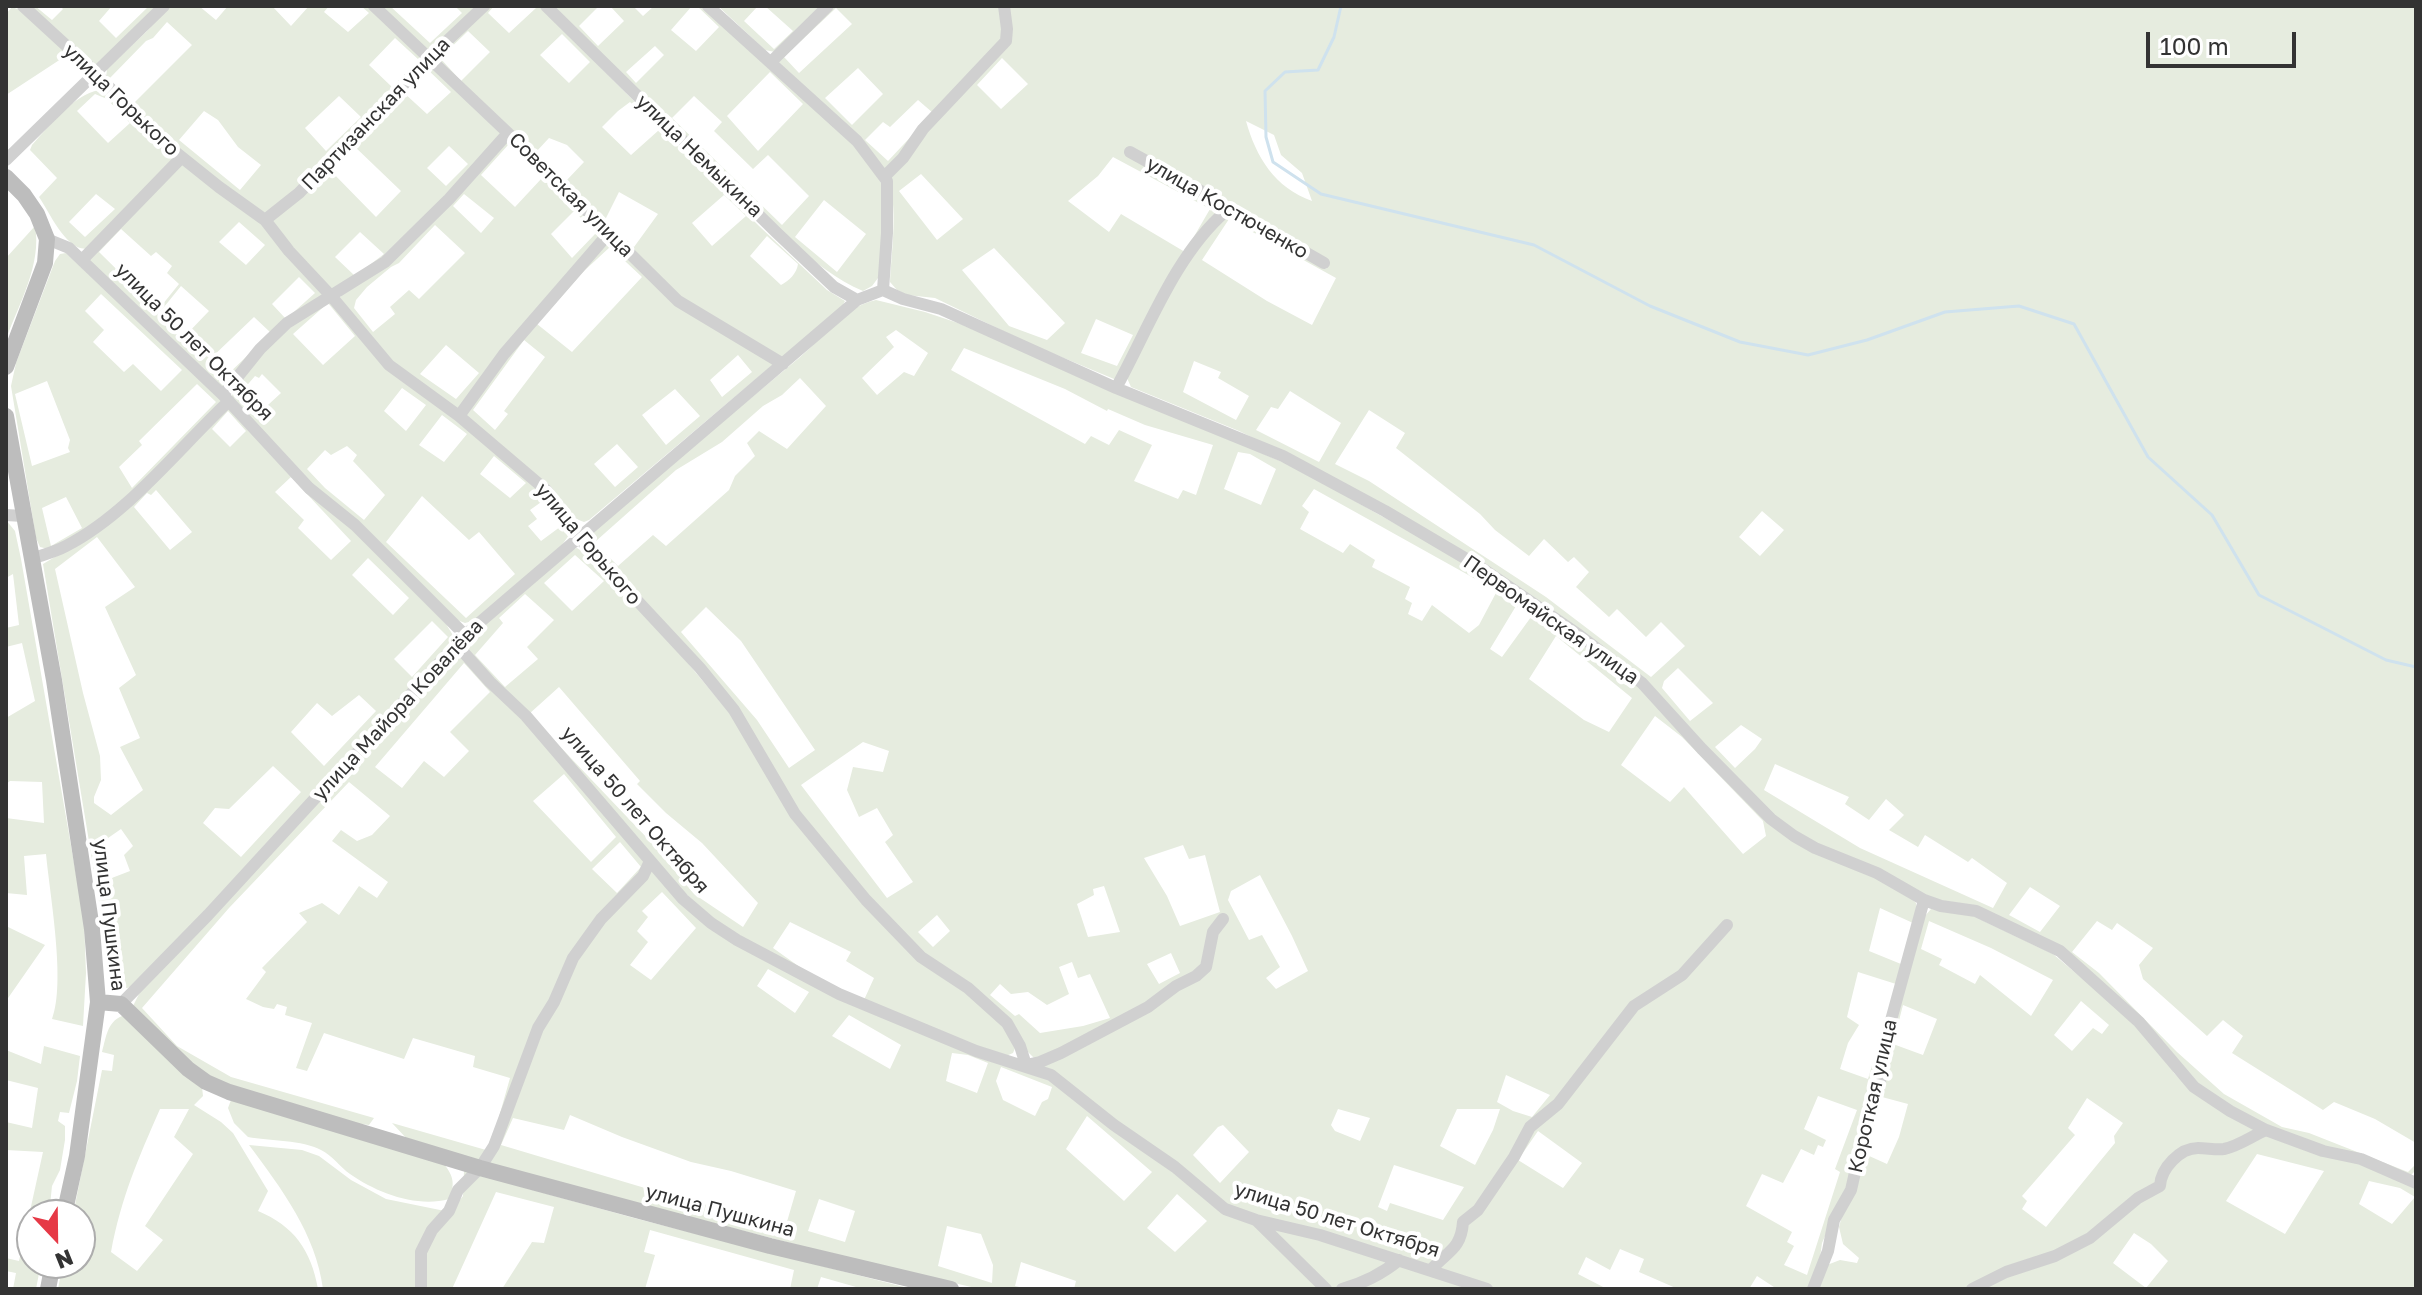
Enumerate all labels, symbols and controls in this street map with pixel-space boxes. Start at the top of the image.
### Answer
scale bar [2150,16,2300,66]
text: 100 m [2160,31,2229,60]
street label: Партизанская улица [297,33,455,195]
street label: улица Горького [58,39,184,161]
street label: улица Немыкина [631,90,767,222]
street label: Советская улица [504,128,638,262]
street label: улица Костюченко [1142,152,1312,264]
street label: улица 50 лет Октября [110,258,278,426]
street label: улица Горького [530,478,646,610]
street label: Первомайская улица [1459,550,1643,690]
street label: улица Майора Ковалёва [308,614,488,806]
street label: улица 50 лет Октября [556,722,714,898]
street label: улица Пушкина [88,838,130,992]
street label: Короткая улица [1844,1017,1902,1175]
street label: улица 50 лет Октября [1231,1177,1443,1263]
street label: улица Пушкина [643,1180,797,1242]
north arrow [16,1199,96,1279]
text: N [52,1244,77,1276]

